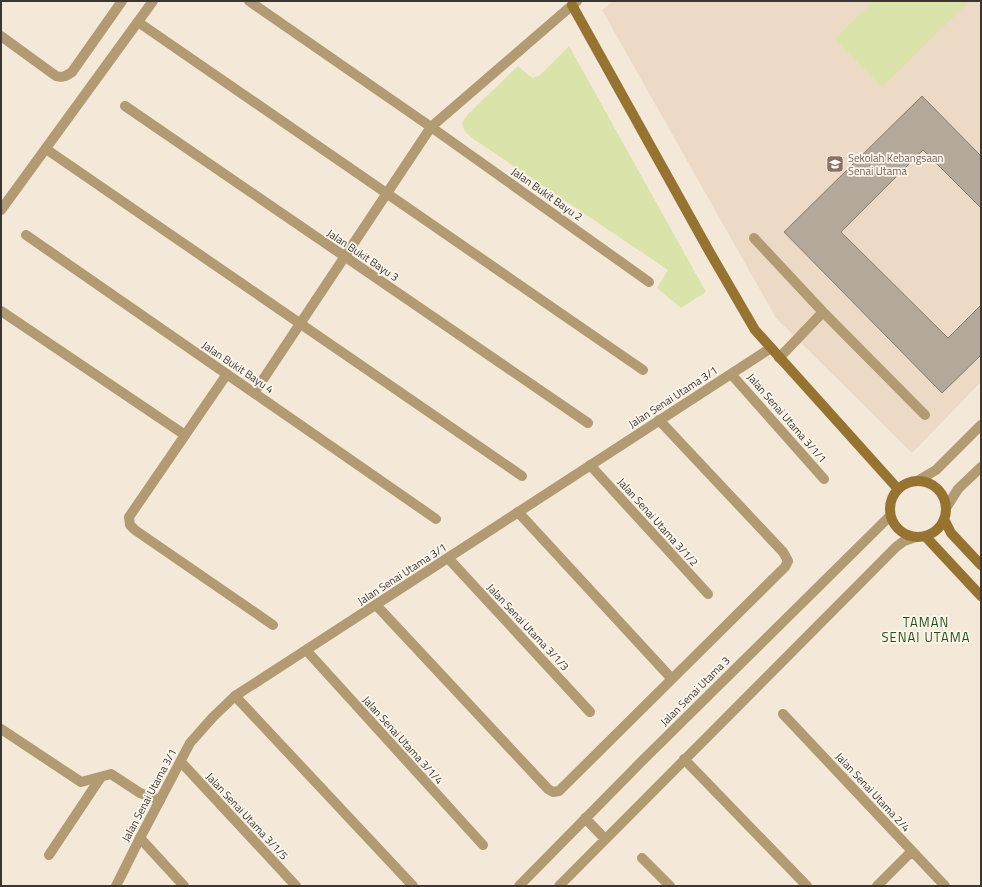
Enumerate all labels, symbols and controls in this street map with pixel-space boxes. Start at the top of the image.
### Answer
place label: Sekolah Kebangsaan Senai Utama [848,150,943,179]
school or university icon: Sekolah Kebangsaan Senai Utama [825,154,845,174]
street label: Jalan Bukit Bayu 2 [508,163,586,225]
street label: Jalan Bukit Bayu 3 [324,225,402,285]
street label: Jalan Bukit Bayu 4 [199,337,277,397]
street label: Jalan Senai Utama 3/1 [625,362,721,432]
street label: Jalan Senai Utama 3/1/1 [744,370,830,466]
street label: Jalan Senai Utama 3/1/2 [614,474,702,570]
street label: Jalan Senai Utama 3/1 [354,539,450,609]
street label: Jalan Senai Utama 3/1/3 [483,580,573,674]
district label: TAMAN SENAI UTAMA [882,612,970,647]
street label: Jalan Senai Utama 3 [657,653,733,729]
street label: Jalan Senai Utama 3/1/4 [359,692,447,788]
street label: Jalan Senai Utama 3/1 [118,746,180,844]
street label: Jalan Senai Utama 2/4 [832,749,914,835]
street label: Jalan Senai Utama 3/1/5 [202,769,292,863]

